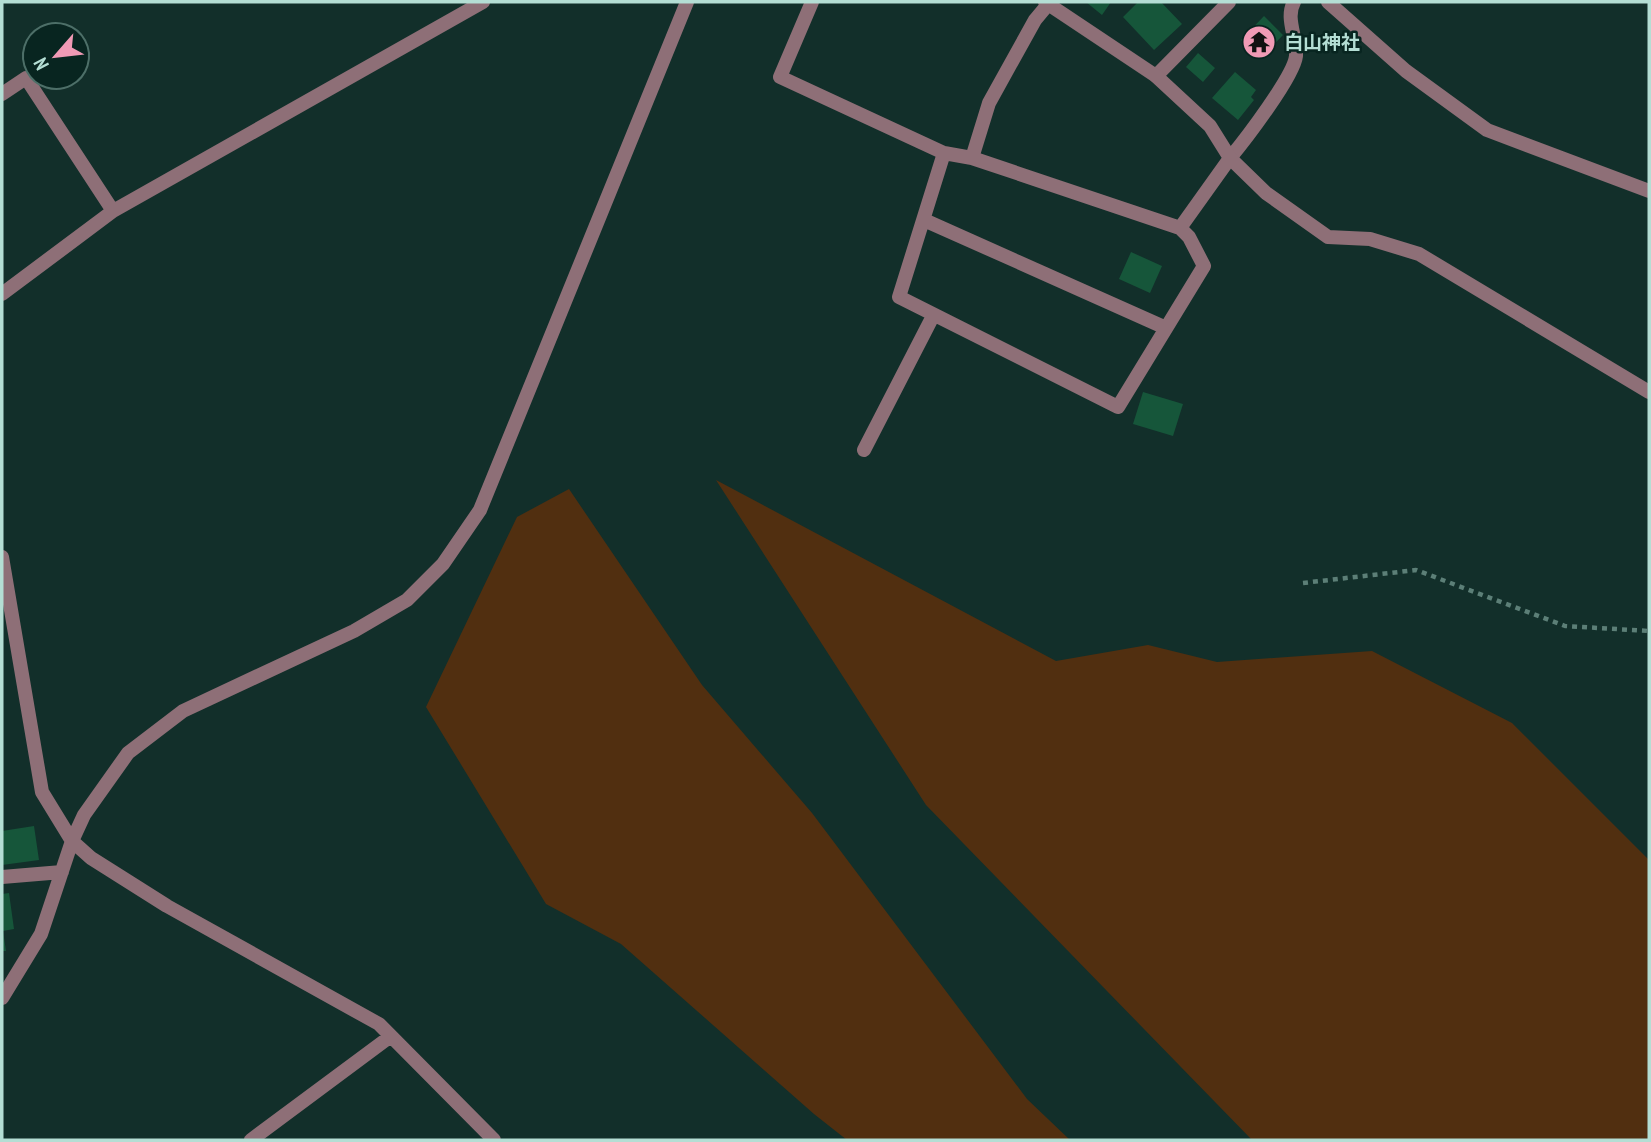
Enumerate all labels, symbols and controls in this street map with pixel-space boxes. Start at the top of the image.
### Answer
north arrow [21,21,91,91]
temple icon: 白山神社 [1240,23,1278,61]
place label: 白山神社 [1284,30,1360,54]
text: N [28,54,54,74]

